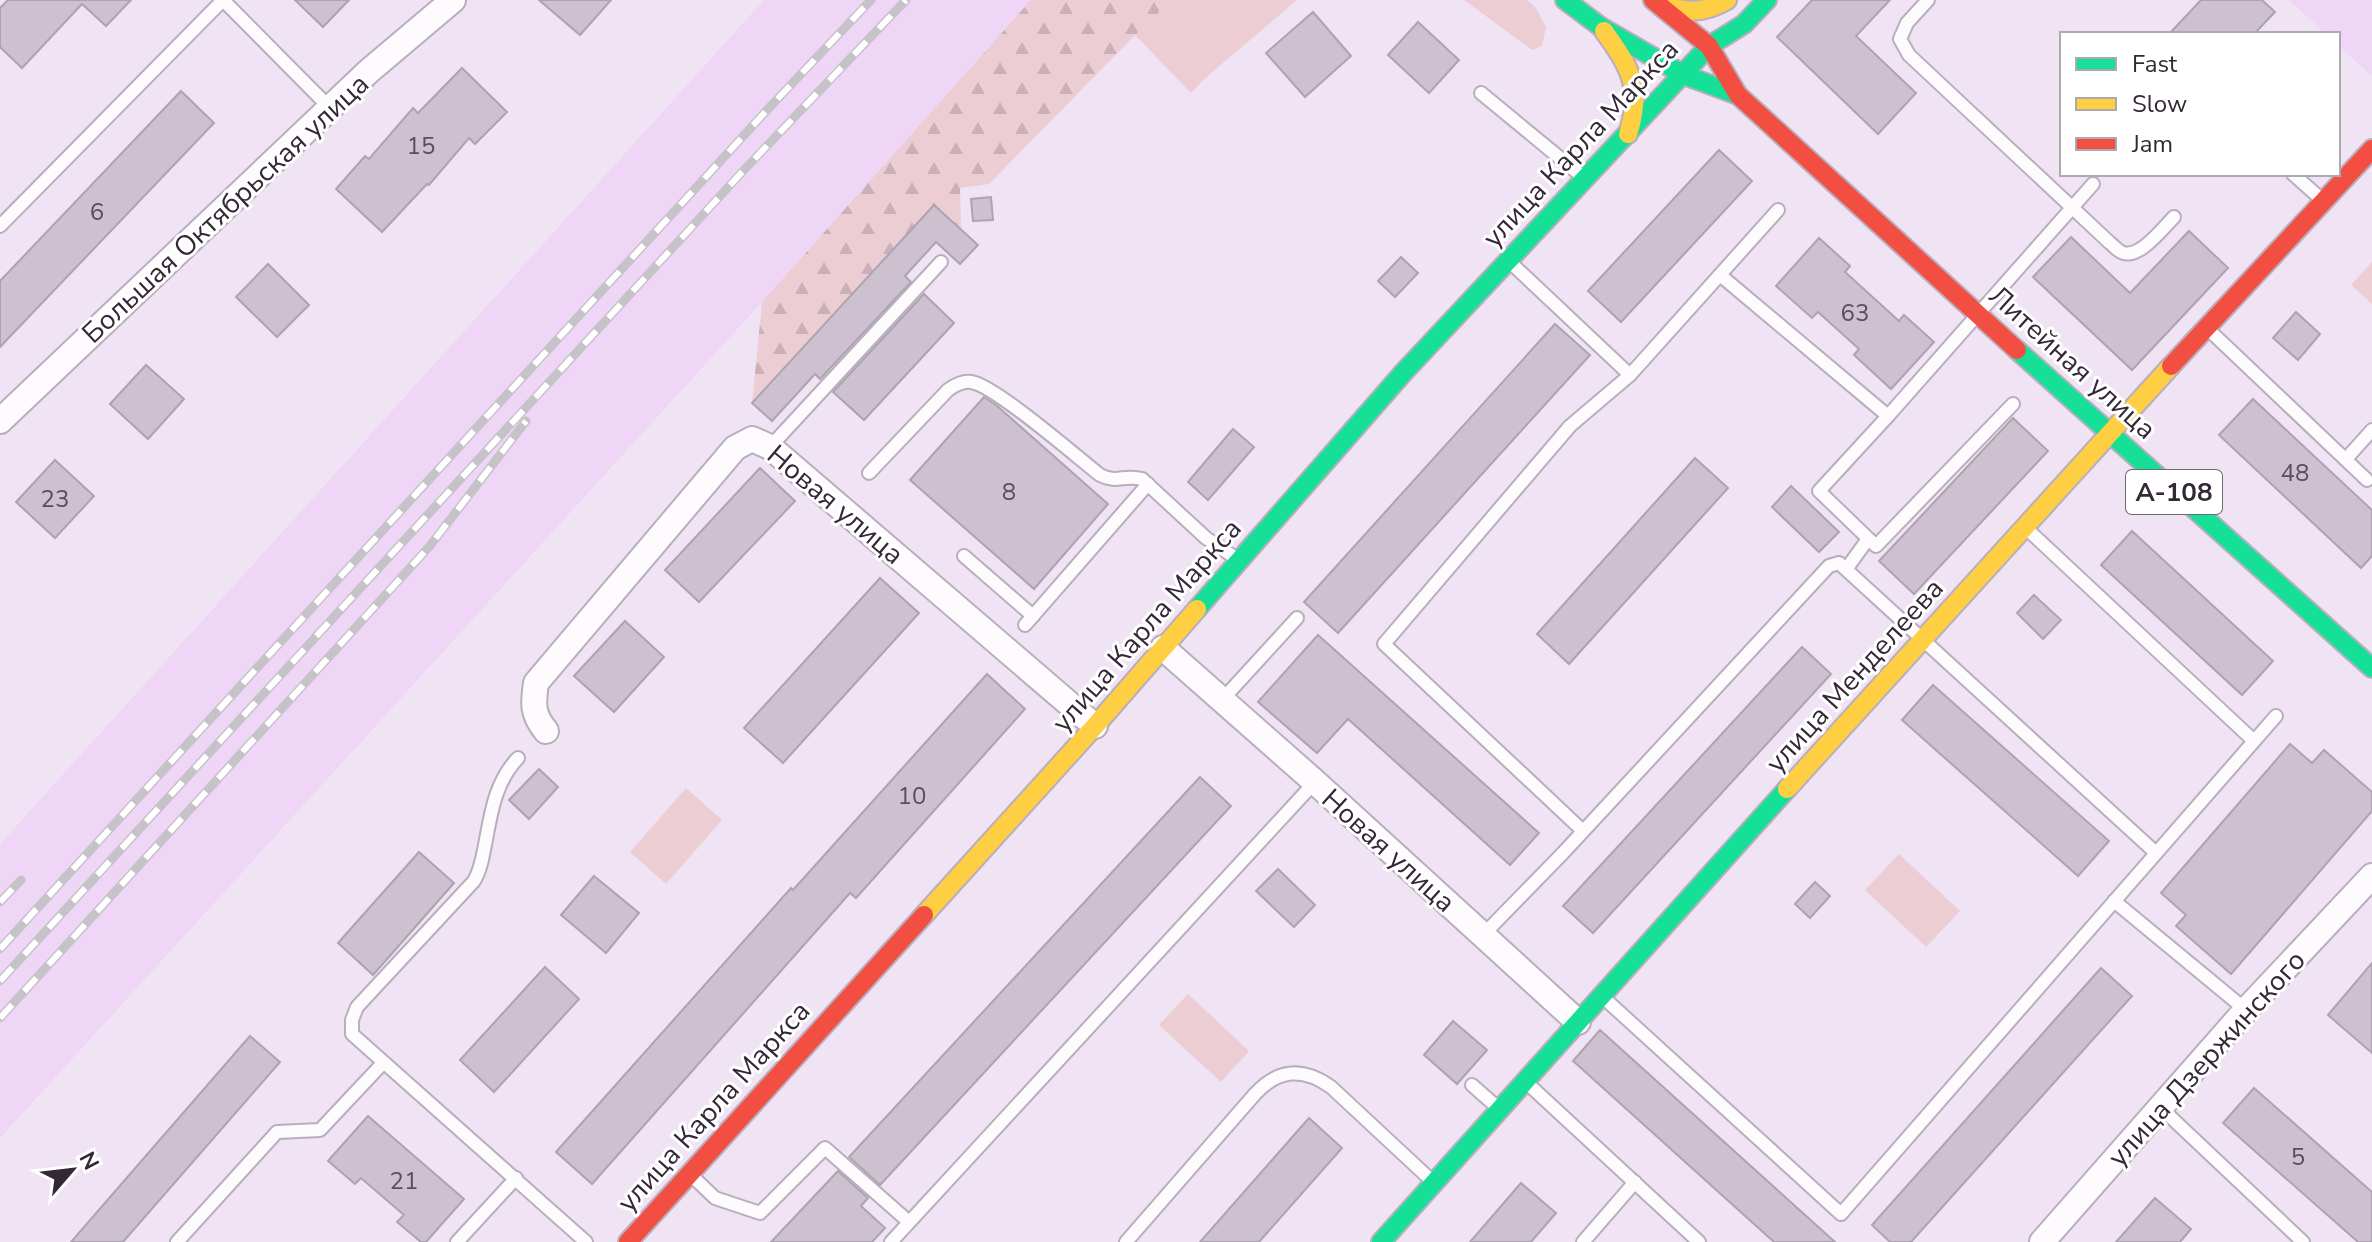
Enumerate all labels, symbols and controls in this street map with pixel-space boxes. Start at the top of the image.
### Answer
street label: улица Карла Маркса [1474,31,1687,256]
legend [2060,32,2340,176]
text: Fast [2132,48,2178,80]
street label: Большая Октябрьская улица [74,65,377,352]
text: Slow [2132,88,2187,120]
text: Jam [2131,128,2173,160]
house number: 15 [407,130,435,162]
house number: 6 [90,196,104,228]
street label: Литейная улица [1981,277,2164,448]
house number: 63 [1841,297,1869,329]
street label: Новая улица [759,436,912,573]
house number: 48 [2281,457,2309,489]
road number: А-108 [2126,470,2222,514]
house number: 8 [1002,476,1016,508]
house number: 23 [41,483,69,515]
street label: улица Карла Маркса [1043,511,1250,741]
street label: улица Менделеева [1757,570,1952,781]
house number: 10 [898,780,926,812]
street label: Новая улица [1313,780,1463,921]
street label: улица Дзержинского [2099,942,2314,1175]
street label: улица Карла Маркса [609,993,819,1220]
north arrow [32,1130,112,1210]
house number: 5 [2291,1141,2305,1173]
text: N [72,1147,106,1175]
house number: 21 [390,1165,418,1197]

